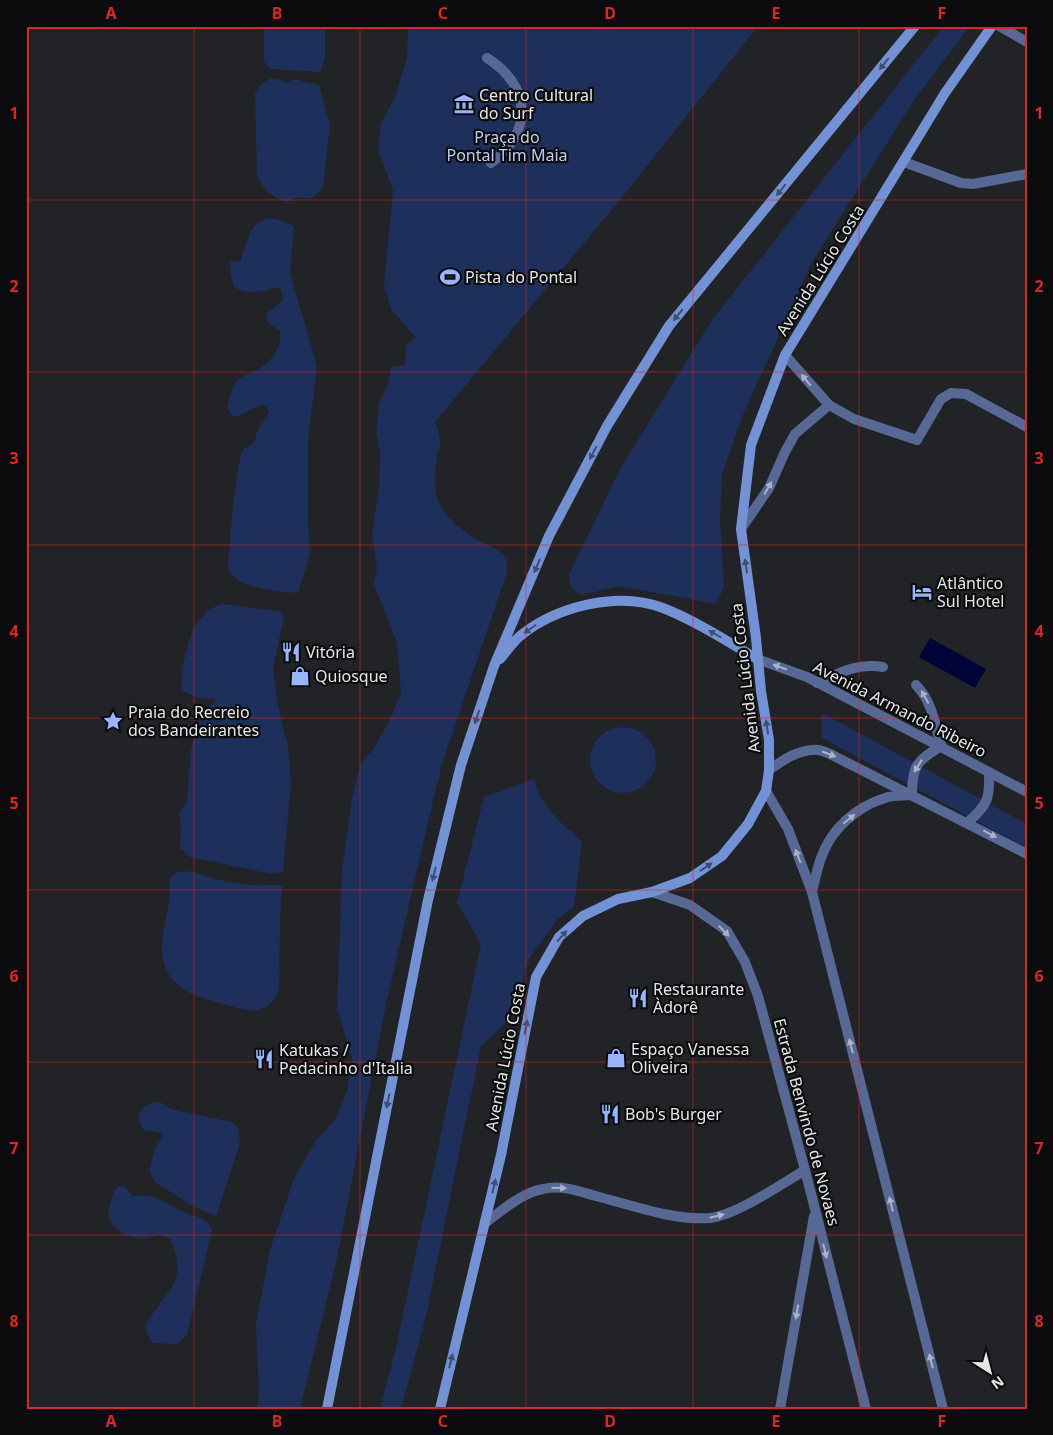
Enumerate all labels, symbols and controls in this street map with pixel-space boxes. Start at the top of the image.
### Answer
text: A [105,2,117,24]
text: B [272,2,282,24]
text: C [438,2,448,24]
text: D [604,2,616,24]
text: E [772,2,781,24]
text: F [938,2,946,24]
one-way arrow [879,57,890,70]
place label: Centro Cultural do Surf [479,84,593,124]
museum icon: Centro Cultural do Surf [453,93,475,115]
text: 1 [9,102,19,124]
text: 1 [1034,102,1044,124]
park label: Praça do Pontal Tim Maia [446,126,568,166]
one-way arrow [776,183,787,196]
street label: Avenida Lúcio Costa [771,200,869,340]
sports icon: Pista do Pontal [439,266,461,288]
place label: Pista do Pontal [465,266,577,288]
text: 2 [9,275,19,297]
text: 2 [1034,275,1044,297]
one-way arrow [673,309,684,322]
one-way arrow [801,374,812,387]
one-way arrow [589,446,597,460]
text: 3 [9,447,19,469]
text: 3 [1034,447,1044,469]
one-way arrow [764,482,773,495]
one-way arrow [742,558,750,574]
one-way arrow [532,559,540,573]
place label: Atlântico Sul Hotel [937,572,1004,612]
hotel icon: Atlântico Sul Hotel [911,581,933,603]
street label: Avenida Lúcio Costa [725,602,765,754]
text: 4 [9,620,19,642]
text: 4 [1034,620,1044,642]
one-way arrow [524,624,537,634]
one-way arrow [708,630,722,638]
restaurant icon: Vitória [280,641,302,663]
place label: Vitória [306,641,355,663]
street label: Avenida Armando Ribeiro [810,656,990,762]
one-way arrow [773,663,788,670]
shop icon: Quiosque [289,665,311,687]
place label: Quiosque [315,665,388,687]
one-way arrow [921,691,930,704]
place label: Praia do Recreio dos Bandeirantes [128,701,259,741]
place icon: Praia do Recreio dos Bandeirantes [102,710,124,732]
one-way arrow [473,710,481,725]
one-way arrow [763,719,771,735]
one-way arrow [822,750,837,758]
one-way arrow [913,759,923,772]
text: 5 [9,792,19,814]
text: 5 [1034,792,1044,814]
one-way arrow [842,813,855,824]
one-way arrow [983,830,998,838]
one-way arrow [794,849,802,863]
one-way arrow [699,862,713,872]
one-way arrow [430,866,438,881]
one-way arrow [718,925,730,937]
one-way arrow [556,930,568,942]
text: 6 [9,965,19,987]
text: 6 [1034,965,1044,987]
place label: Restaurante Àdorê [653,978,744,1018]
street label: Avenida Lúcio Costa [480,981,530,1133]
restaurant icon: Restaurante Àdorê [627,987,649,1009]
street label: Estrada Benvindo de Novaes [769,1016,845,1228]
one-way arrow [522,1020,530,1035]
place label: Espaço Vanessa Oliveira [631,1038,749,1078]
place label: Katukas / Pedacinho d'Italia [279,1039,413,1079]
one-way arrow [847,1039,855,1054]
shop icon: Espaço Vanessa Oliveira [605,1047,627,1069]
restaurant icon: Katukas / Pedacinho d'Italia [253,1048,275,1070]
one-way arrow [383,1094,391,1110]
restaurant icon: Bob's Burger [599,1103,621,1125]
place label: Bob's Burger [625,1103,722,1125]
text: 7 [9,1137,19,1159]
text: 7 [1034,1137,1044,1159]
one-way arrow [490,1179,498,1194]
one-way arrow [551,1184,567,1192]
one-way arrow [887,1196,895,1211]
one-way arrow [710,1211,725,1219]
one-way arrow [821,1243,829,1259]
one-way arrow [793,1304,801,1320]
text: 8 [9,1310,19,1332]
text: 8 [1034,1310,1044,1332]
north arrow [966,1348,1016,1398]
one-way arrow [447,1354,455,1369]
one-way arrow [927,1354,935,1369]
text: N [988,1372,1008,1394]
text: A [105,1410,117,1432]
text: B [272,1410,282,1432]
text: C [438,1410,448,1432]
text: D [604,1410,616,1432]
text: E [772,1410,781,1432]
text: F [938,1410,946,1432]

